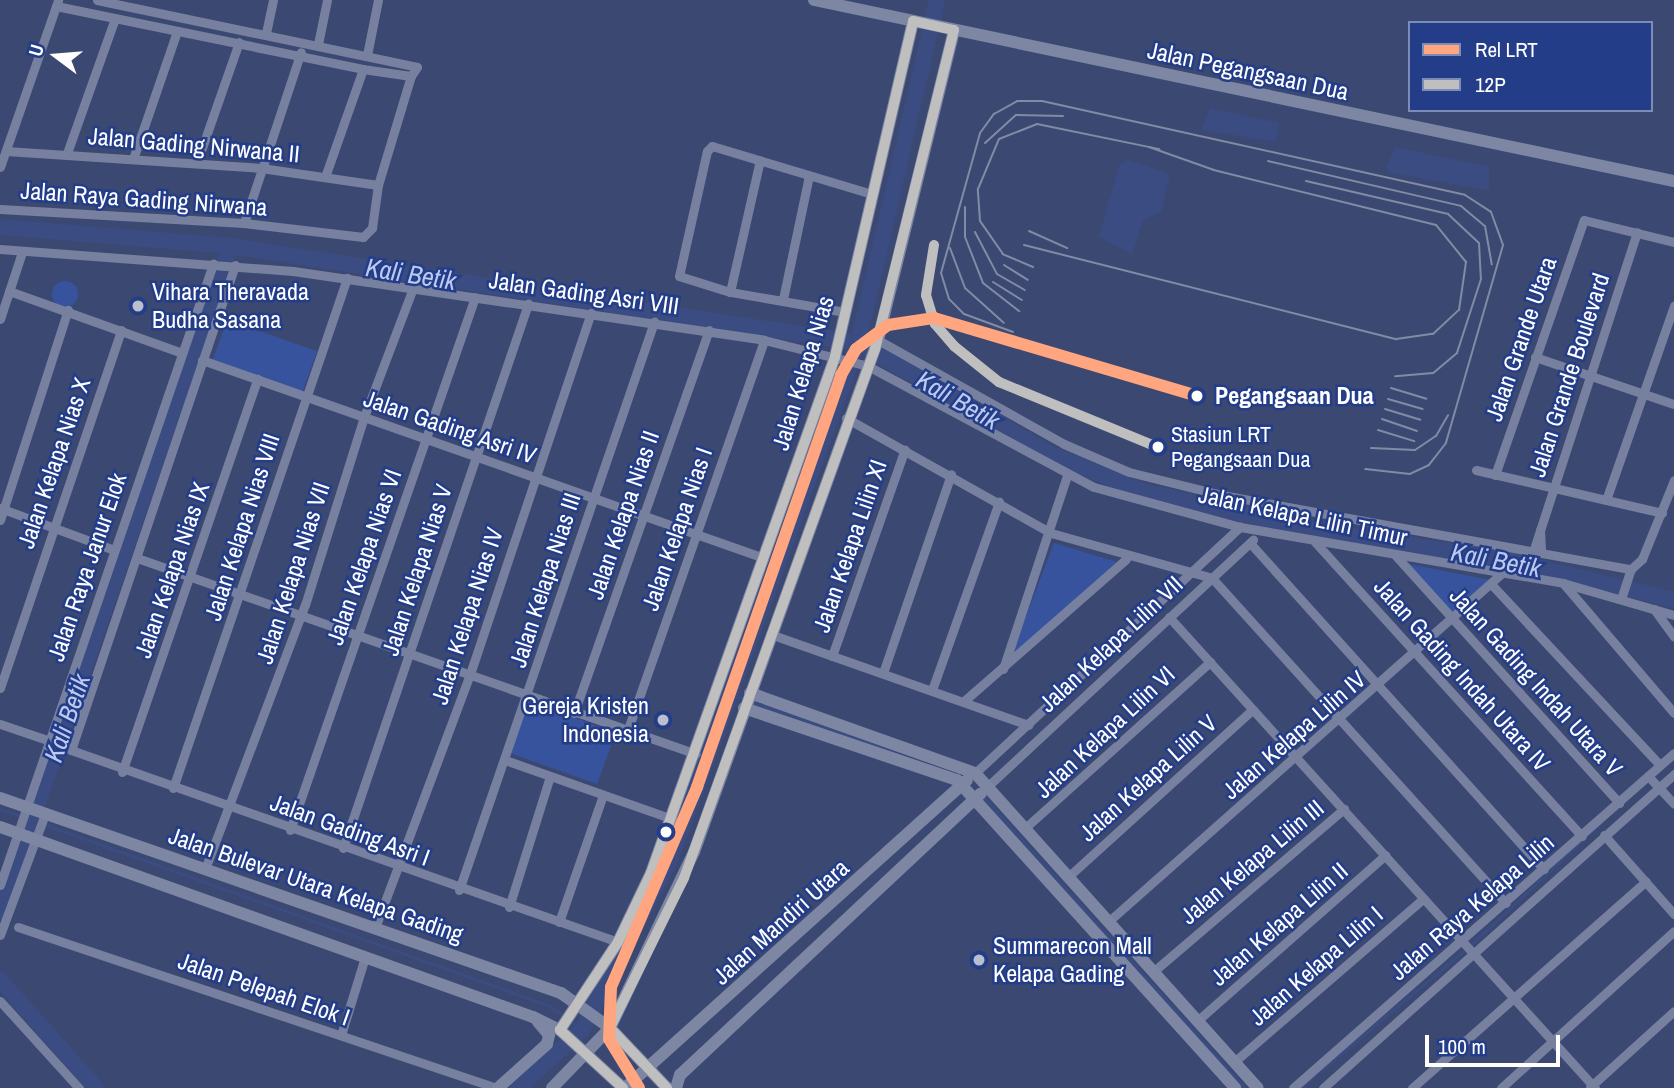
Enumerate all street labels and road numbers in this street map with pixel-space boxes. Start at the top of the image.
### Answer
street label: Jalan Pegangsaan Dua [1145,36,1351,106]
street label: Jalan Gading Nirwana II [87,121,301,169]
street label: Jalan Raya Gading Nirwana [20,176,268,222]
street label: Jalan Grande Utara [1479,253,1563,425]
street label: Jalan Gading Asri VIII [487,265,681,321]
street label: Jalan Grande Boulevard [1523,270,1615,480]
street label: Jalan Kelapa Nias [766,292,840,454]
street label: Jalan Kelapa Nias X [11,374,97,552]
street label: Jalan Gading Asri IV [359,384,541,470]
street label: Jalan Kelapa Nias II [581,427,665,603]
street label: Jalan Kelapa Nias VIII [198,430,286,624]
street label: Jalan Kelapa Nias I [636,444,718,614]
street label: Jalan Kelapa Lilin XI [807,456,893,636]
street label: Jalan Kelapa Nias VI [320,465,408,649]
street label: Jalan Raya Janur Elok [41,469,133,665]
street label: Jalan Kelapa Nias IX [128,478,216,662]
street label: Jalan Kelapa Nias VII [250,479,336,667]
street label: Jalan Kelapa Lilin Timur [1196,480,1410,552]
street label: Jalan Kelapa Nias V [376,481,458,659]
street label: Jalan Kelapa Nias III [503,489,587,671]
street label: Jalan Kelapa Nias IV [425,524,509,708]
street label: Jalan Kelapa Lilin VII [1033,570,1189,718]
street label: Jalan Gading Indah Utara IV [1368,573,1556,777]
street label: Jalan Gading Indah Utara V [1444,582,1628,782]
street label: Jalan Kelapa Lilin VI [1029,660,1181,804]
street label: Jalan Kelapa Lilin IV [1216,665,1372,805]
street label: Jalan Kelapa Lilin V [1073,709,1223,847]
street label: Jalan Gading Asri I [266,788,434,872]
street label: Jalan Kelapa Lilin III [1174,794,1330,930]
street label: Jalan Bulevar Utara Kelapa Gading [165,821,467,949]
street label: Jalan Raya Kelapa Lilin [1384,828,1560,986]
street label: Jalan Mandiri Utara [707,853,855,991]
street label: Jalan Kelapa Lilin II [1204,856,1354,992]
street label: Jalan Kelapa Lilin I [1243,900,1389,1032]
street label: Jalan Pelepah Elok I [174,946,354,1032]

